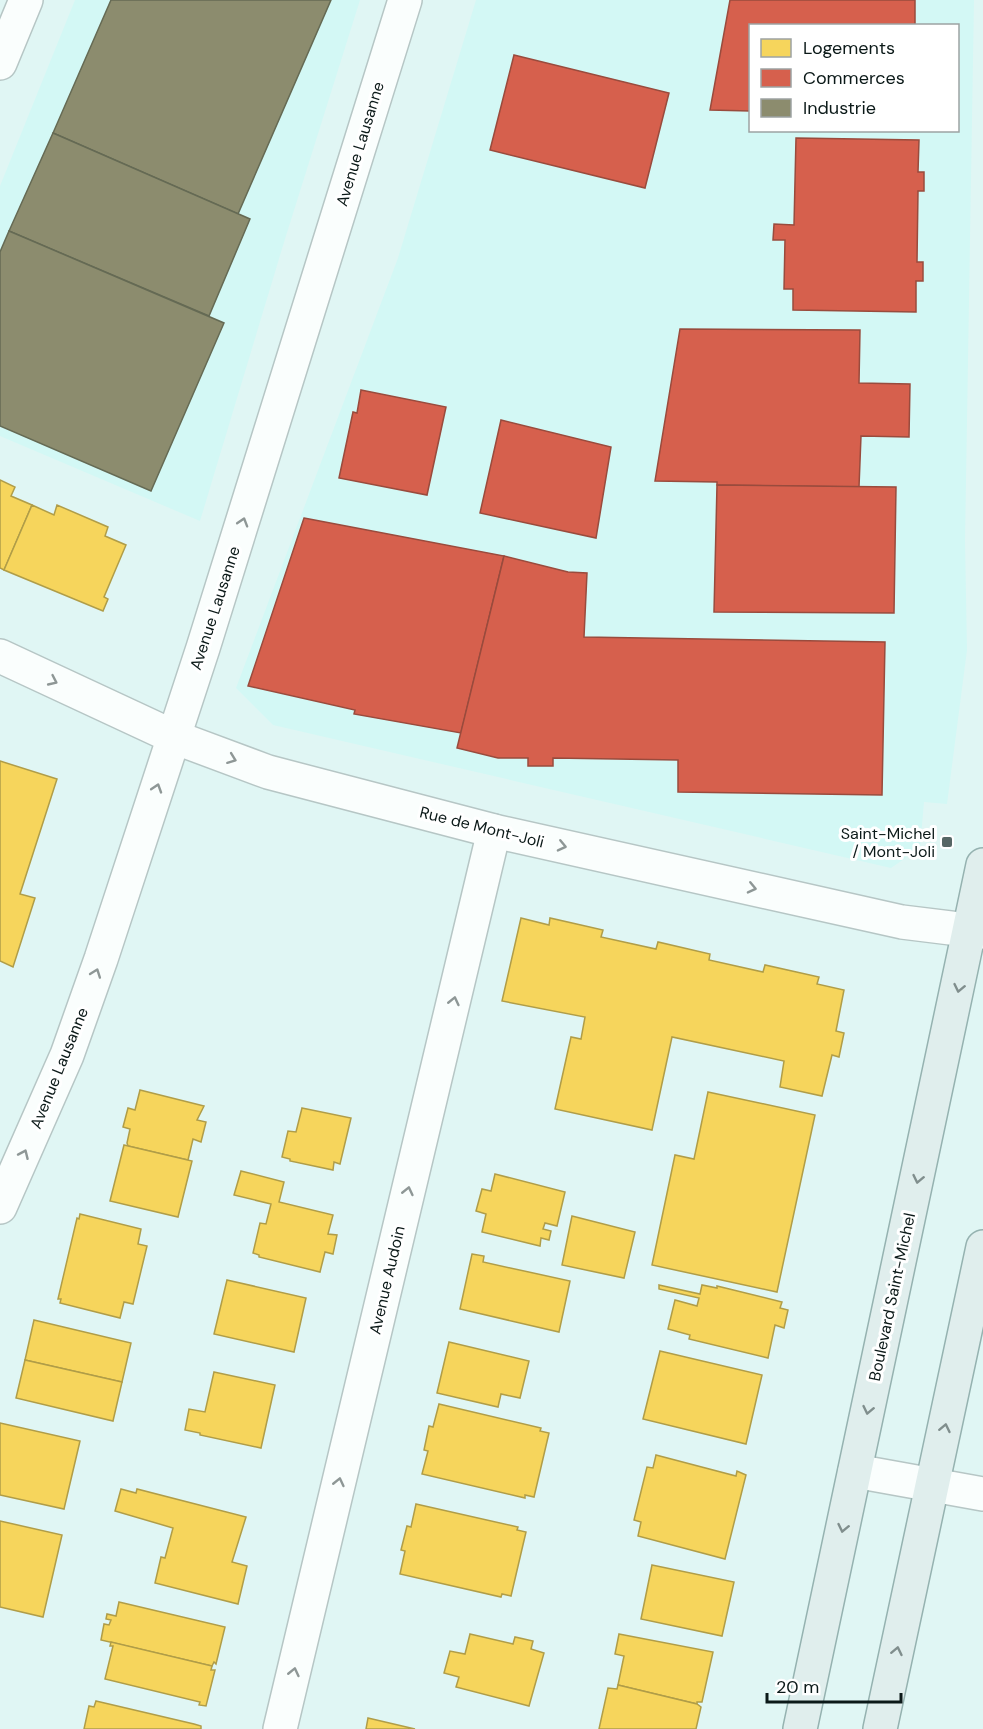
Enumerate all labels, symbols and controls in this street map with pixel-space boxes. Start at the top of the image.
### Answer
legend [749,24,959,132]
text: Logements [803,36,895,60]
text: Commerces [803,66,905,90]
street label: Avenue Lausanne [331,79,389,209]
text: Industrie [803,96,876,120]
one-way arrow [235,517,248,528]
street label: Avenue Lausanne [185,543,245,673]
one-way arrow [46,674,57,686]
one-way arrow [226,751,236,764]
one-way arrow [150,783,162,794]
street label: Rue de Mont-Joli [418,801,546,853]
place label: Saint-Michel / Mont-Joli [841,823,935,862]
marker: Saint-Michel / Mont-Joli [940,835,954,849]
one-way arrow [557,839,567,852]
one-way arrow [747,881,757,894]
one-way arrow [89,968,102,979]
one-way arrow [953,983,966,993]
one-way arrow [446,996,459,1006]
street label: Avenue Lausanne [25,1004,93,1132]
one-way arrow [16,1149,28,1160]
one-way arrow [912,1173,925,1183]
one-way arrow [401,1186,414,1196]
street label: Boulevard Saint-Michel [864,1211,920,1383]
street label: Avenue Audoin [364,1224,410,1336]
one-way arrow [862,1405,875,1415]
one-way arrow [937,1423,950,1433]
one-way arrow [332,1478,345,1488]
one-way arrow [837,1523,850,1533]
one-way arrow [890,1647,903,1657]
scale bar [767,1666,900,1704]
one-way arrow [286,1667,299,1677]
text: 20 m [776,1675,819,1699]

